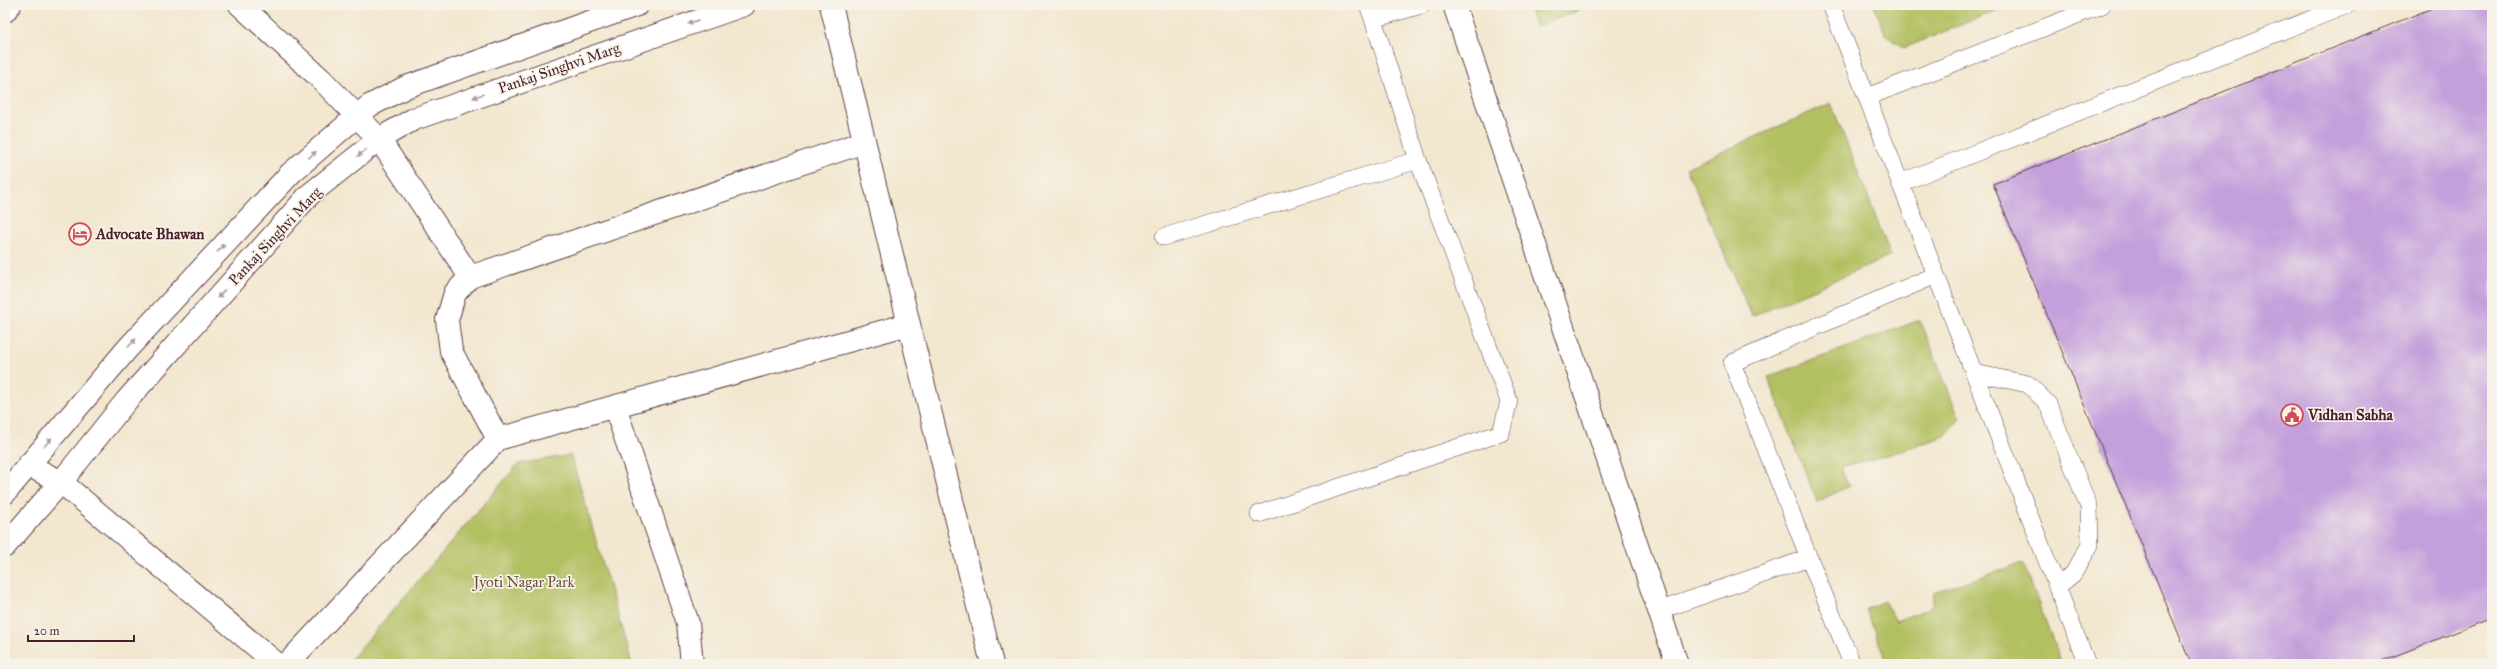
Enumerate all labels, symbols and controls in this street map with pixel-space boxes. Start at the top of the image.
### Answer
one-way arrow [687,19,699,25]
street label: Pankaj Singhvi Marg [496,38,623,97]
one-way arrow [471,94,483,100]
one-way arrow [356,148,367,157]
one-way arrow [307,150,317,160]
street label: Pankaj Singhvi Marg [225,182,326,289]
hotel icon: Advocate Bhawan [67,221,93,247]
place label: Advocate Bhawan [95,225,205,243]
one-way arrow [216,243,226,253]
one-way arrow [216,289,226,299]
one-way arrow [128,338,137,348]
public building icon: Vidhan Sabha [2279,402,2305,428]
place label: Vidhan Sabha [2307,406,2394,424]
one-way arrow [44,437,53,447]
park label: Jyoti Nagar Park [472,573,575,592]
scale bar [28,617,134,643]
text: 20 m [34,624,60,638]

